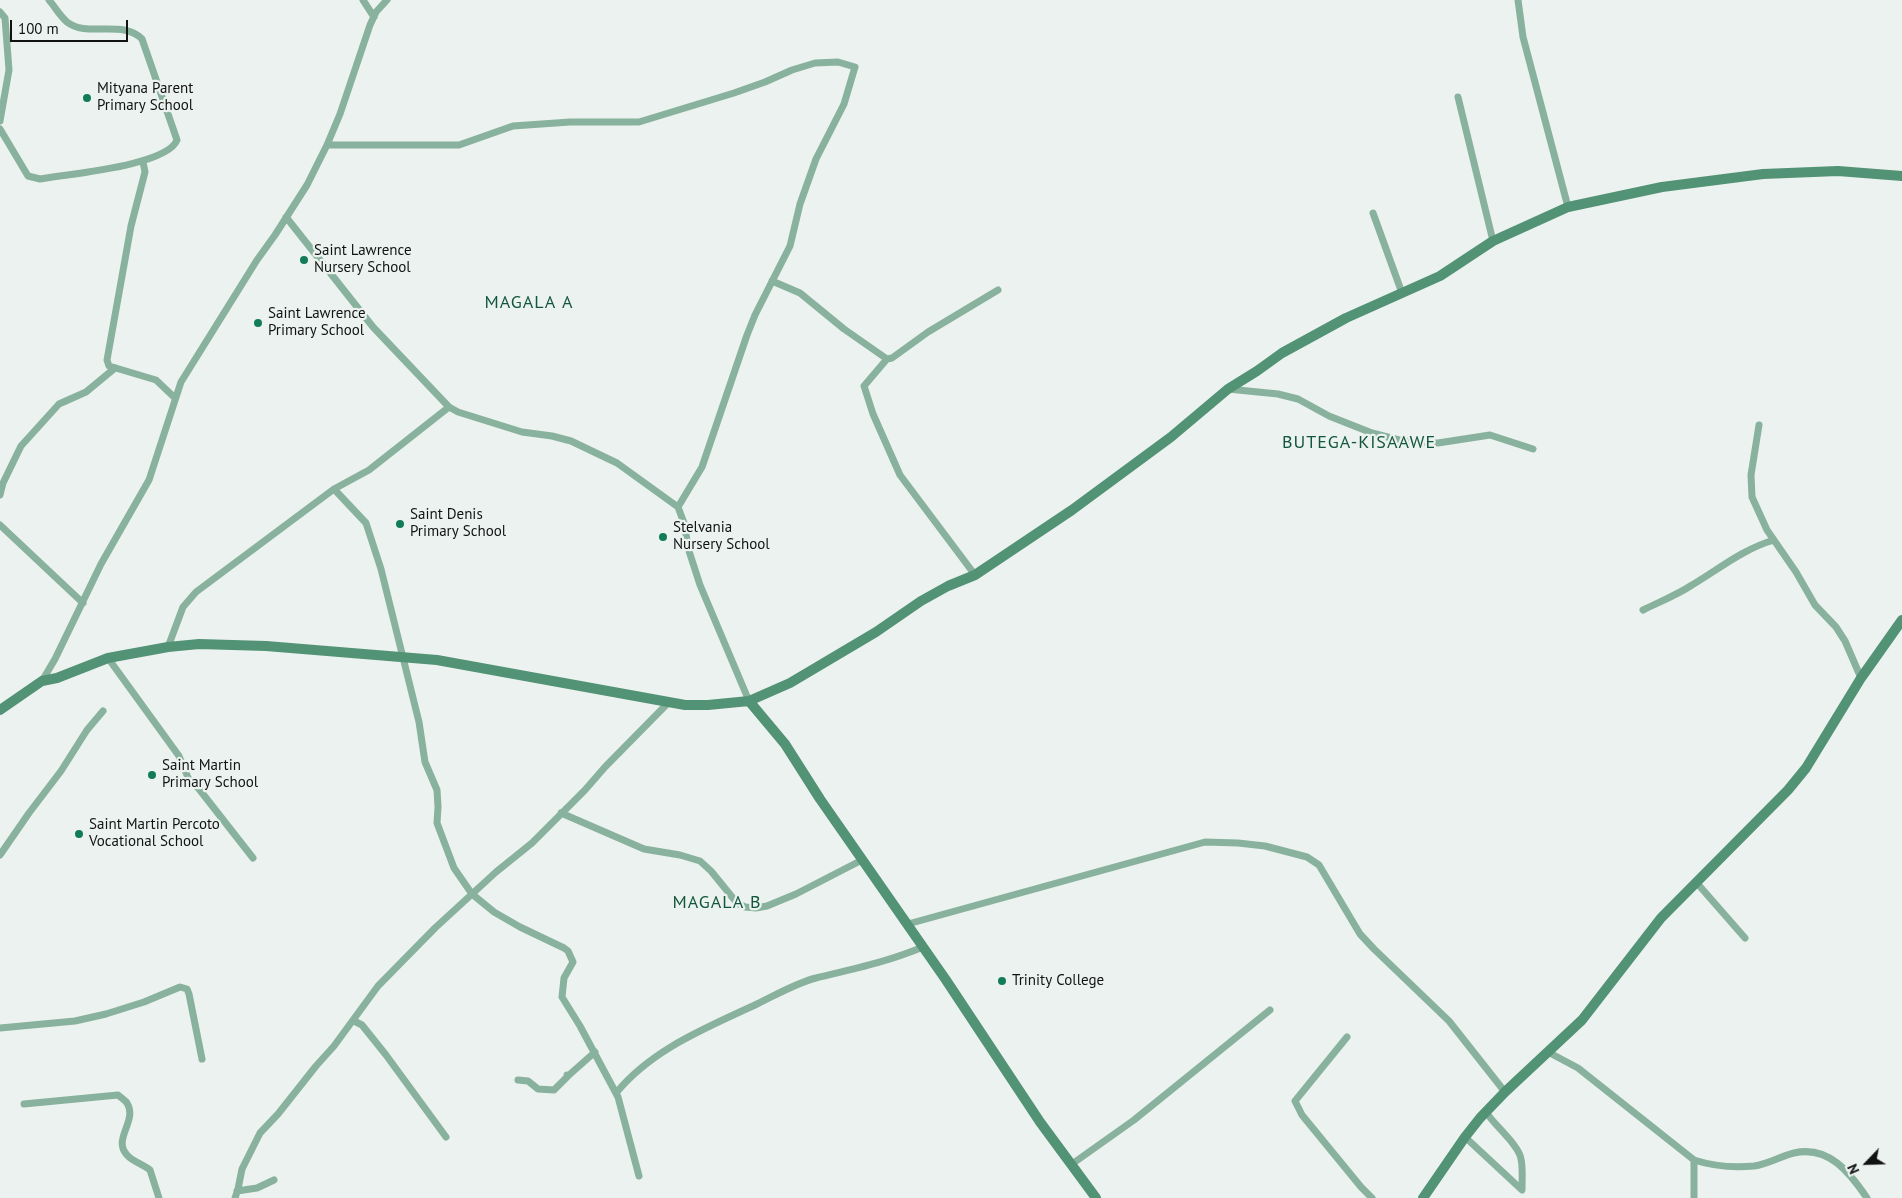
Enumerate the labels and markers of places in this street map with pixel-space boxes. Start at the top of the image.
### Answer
place label: Mityana Parent Primary School [97,80,193,115]
marker: Mityana Parent Primary School [81,92,93,104]
place label: Saint Lawrence Nursery School [314,242,412,277]
marker: Saint Lawrence Nursery School [298,254,310,266]
place label: Saint Lawrence Primary School [268,305,366,340]
marker: Saint Lawrence Primary School [252,317,264,329]
place label: Saint Denis Primary School [410,506,506,541]
marker: Saint Denis Primary School [394,518,406,530]
place label: Stelvania Nursery School [673,519,770,554]
marker: Stelvania Nursery School [657,531,669,543]
place label: Saint Martin Primary School [162,757,258,792]
marker: Saint Martin Primary School [146,769,158,781]
place label: Saint Martin Percoto Vocational School [89,816,220,851]
marker: Saint Martin Percoto Vocational School [73,828,85,840]
place label: Trinity College [1012,972,1104,990]
marker: Trinity College [996,975,1008,987]

